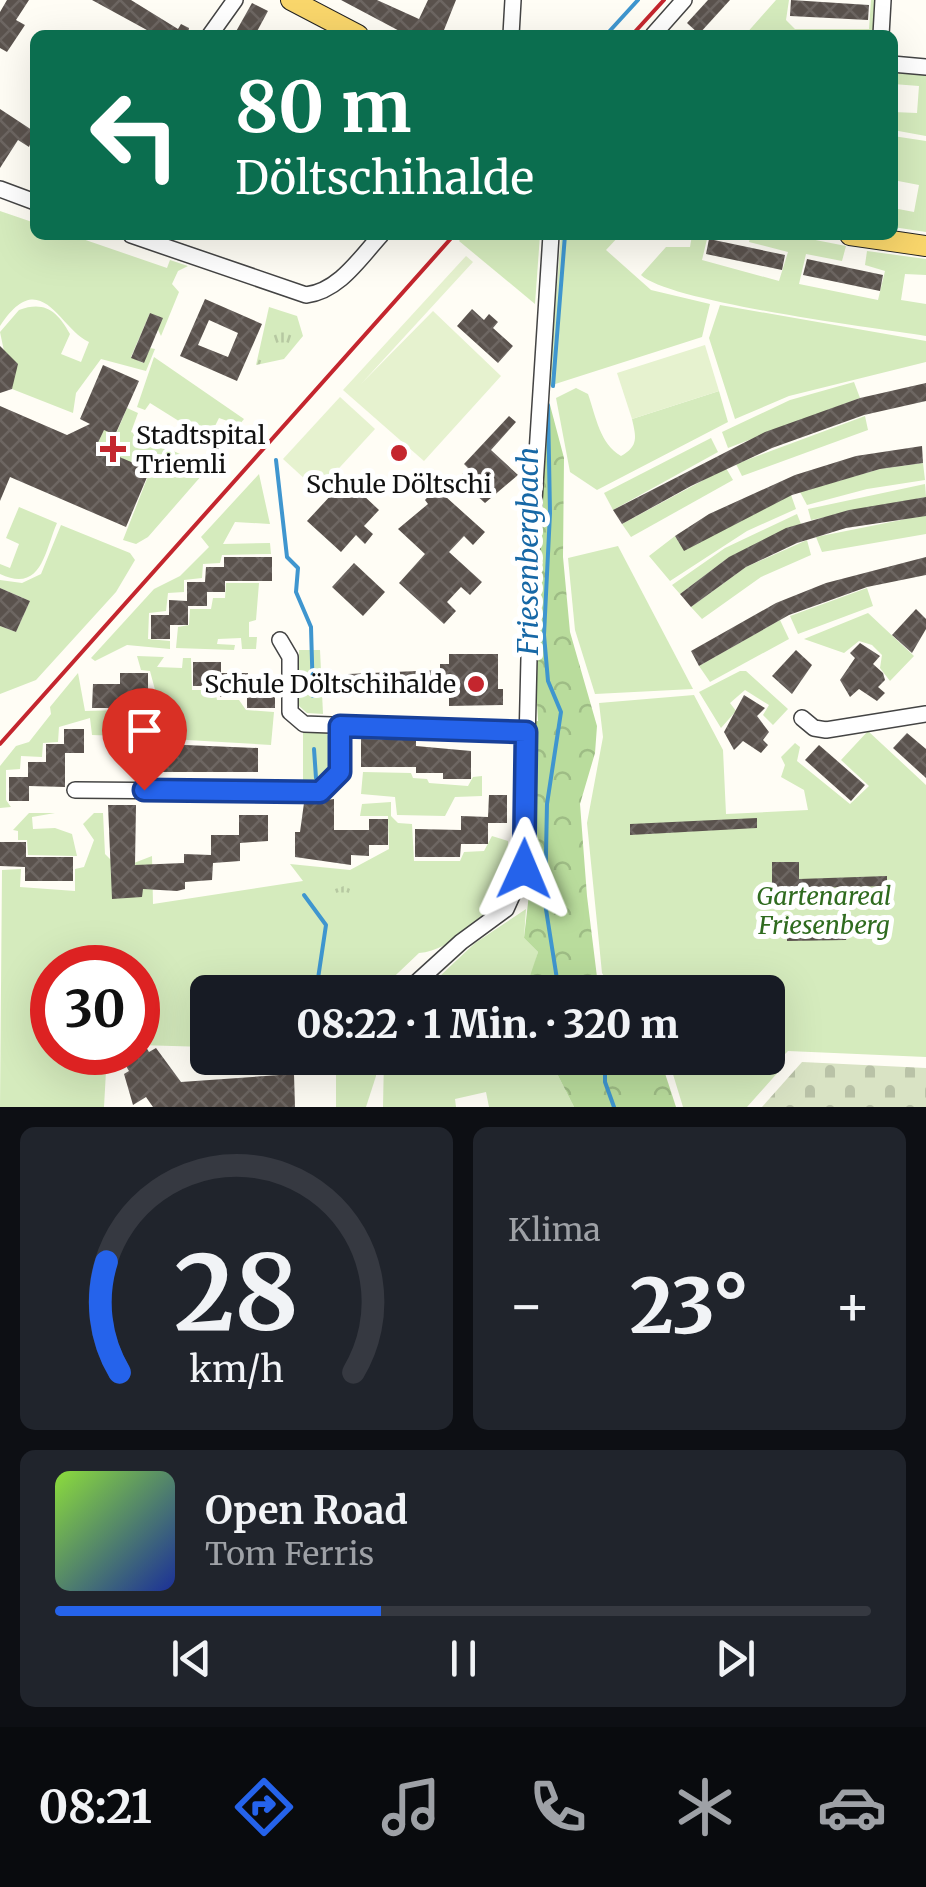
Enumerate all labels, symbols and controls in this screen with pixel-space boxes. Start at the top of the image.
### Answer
text: 80 m [235,63,411,151]
icon: left [70,70,200,200]
text: Döltschihalde [235,150,534,206]
place label: Stadtspital Triemli [136,419,266,480]
marker: Stadtspital Triemli [100,436,126,462]
marker: Schule Döltschi [388,442,410,464]
water label: Friesenbergbach [510,447,546,656]
place label: Schule Döltschi [306,468,492,500]
place label: Schule Döltschihalde [204,668,456,700]
marker: Schule Döltschihalde [465,673,487,695]
pin [102,688,187,791]
icon: arrive [117,703,172,758]
position arrow [472,817,576,921]
park label: Gartenareal Friesenberg [756,880,892,941]
speed limit sign: 30 [30,945,160,1075]
text: 08:22 · 1 Min. · 320 m [296,1001,679,1048]
text: Klima [508,1210,601,1250]
text: 28 [174,1228,299,1358]
text: 23° [630,1259,749,1353]
text: − [508,1271,545,1340]
text: + [834,1271,871,1340]
text: km/h [189,1347,284,1392]
text: Open Road [205,1487,408,1534]
text: Tom Ferris [205,1534,374,1574]
icon: previous [164,1631,219,1686]
icon: pause [436,1631,491,1686]
icon: next [708,1631,763,1686]
icon: directions [229,1772,299,1842]
icon: music [376,1772,446,1842]
icon: phone [523,1772,593,1842]
icon: climate [670,1772,740,1842]
icon: car [817,1772,887,1842]
text: 08:21 [39,1779,152,1835]

